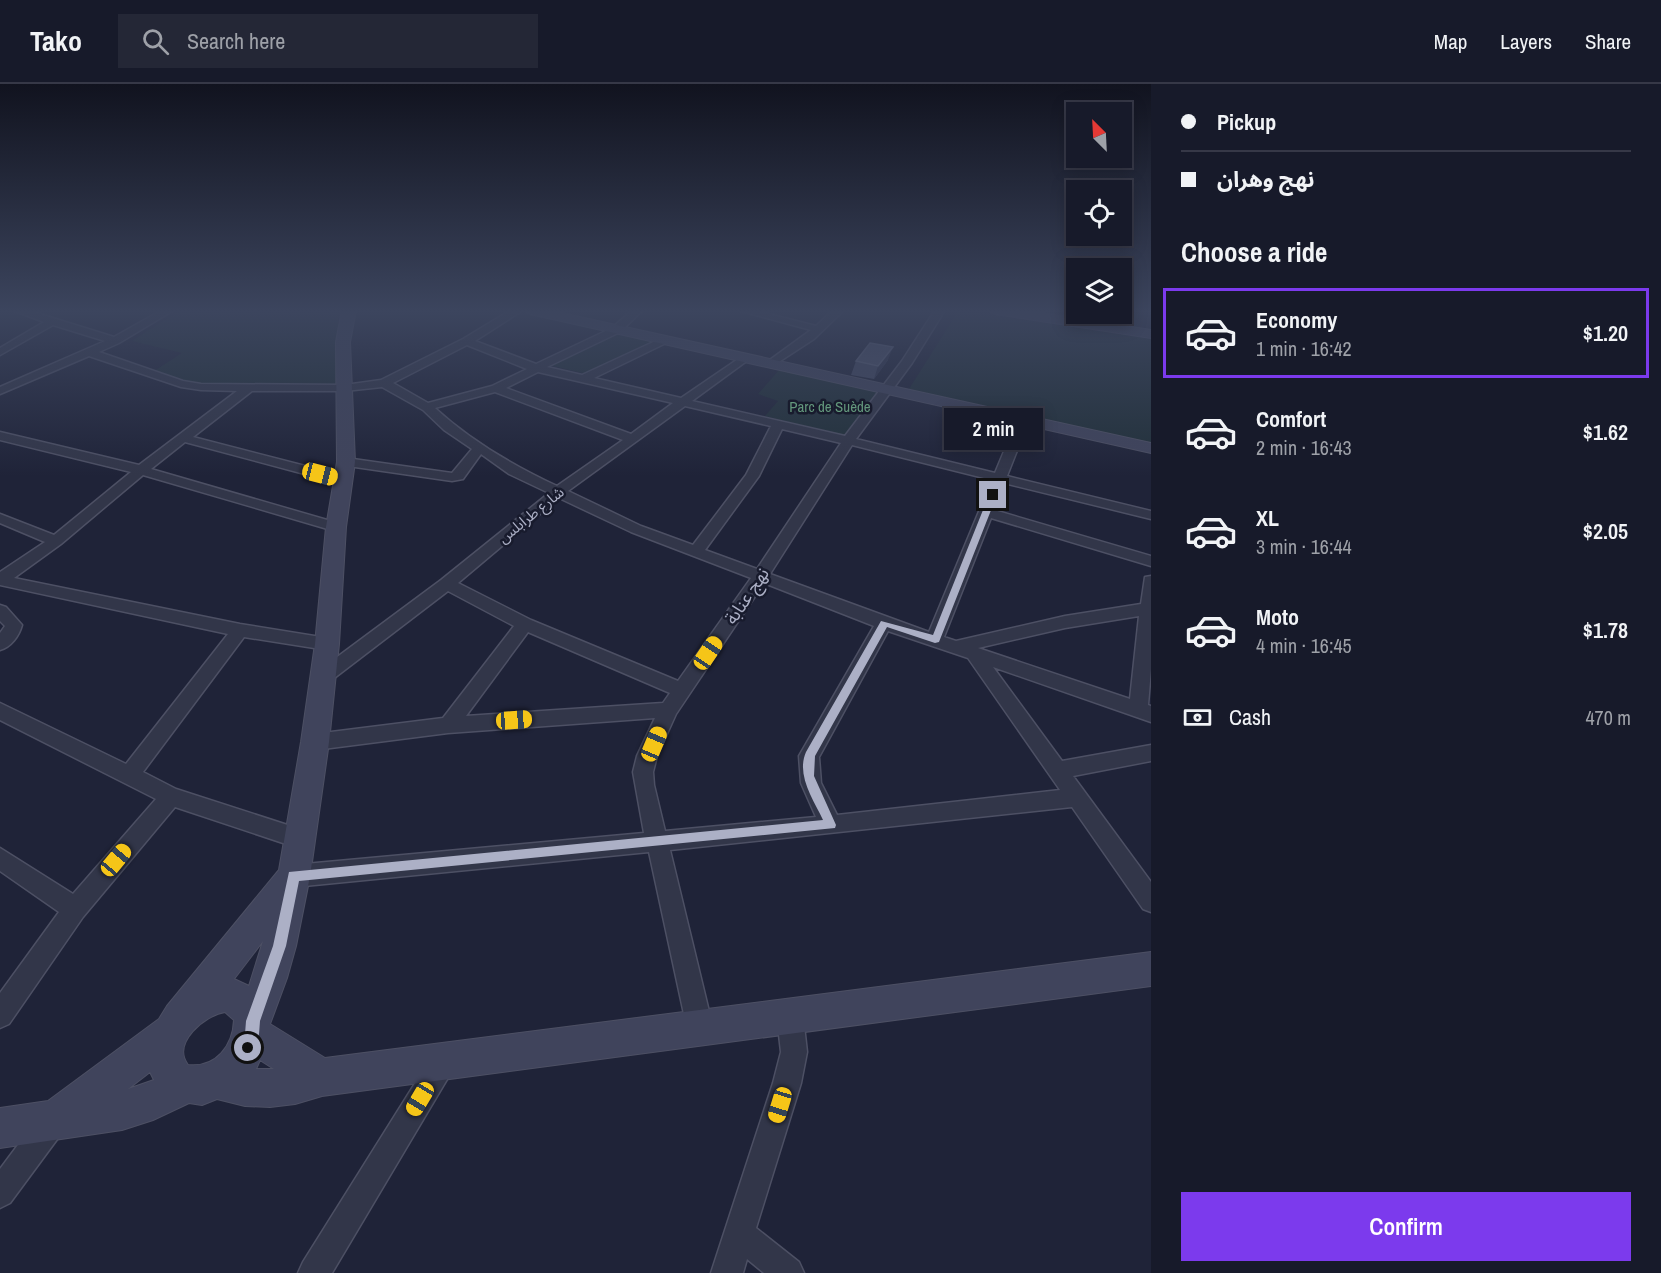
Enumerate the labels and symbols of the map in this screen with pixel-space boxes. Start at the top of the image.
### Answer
north arrow [1066,102,1132,168]
park label: Parc de Suède [789,396,871,417]
callout: 2 min [944,408,1042,450]
car [300,461,340,487]
street label: شارع طرابلس [493,481,570,549]
route end [979,481,1006,508]
street label: نهج عنابة [718,562,776,630]
car [690,633,726,673]
car [495,710,533,730]
car [639,724,669,764]
car [98,840,134,880]
route start [234,1034,261,1061]
car [403,1079,437,1119]
car [766,1085,794,1125]

